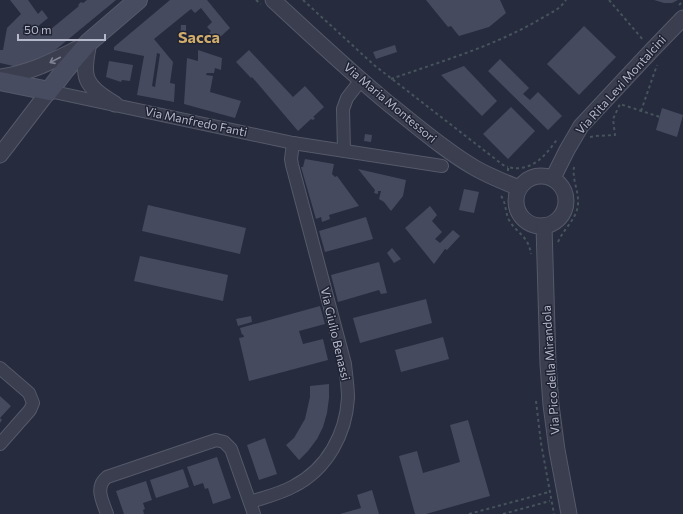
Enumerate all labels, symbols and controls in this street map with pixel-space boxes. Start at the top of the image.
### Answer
scale bar [18,16,105,42]
text: 50 m [24,22,52,36]
district label: Sacca [178,27,220,46]
street label: Via Rita Levi Montalcini [572,32,668,137]
one-way arrow [49,57,61,64]
street label: Via Maria Montessori [341,59,440,145]
street label: Via Manfredo Fanti [144,103,249,139]
street label: Via Giulio Benassi [318,286,354,382]
street label: Via Pico della Mirandola [538,305,562,435]

